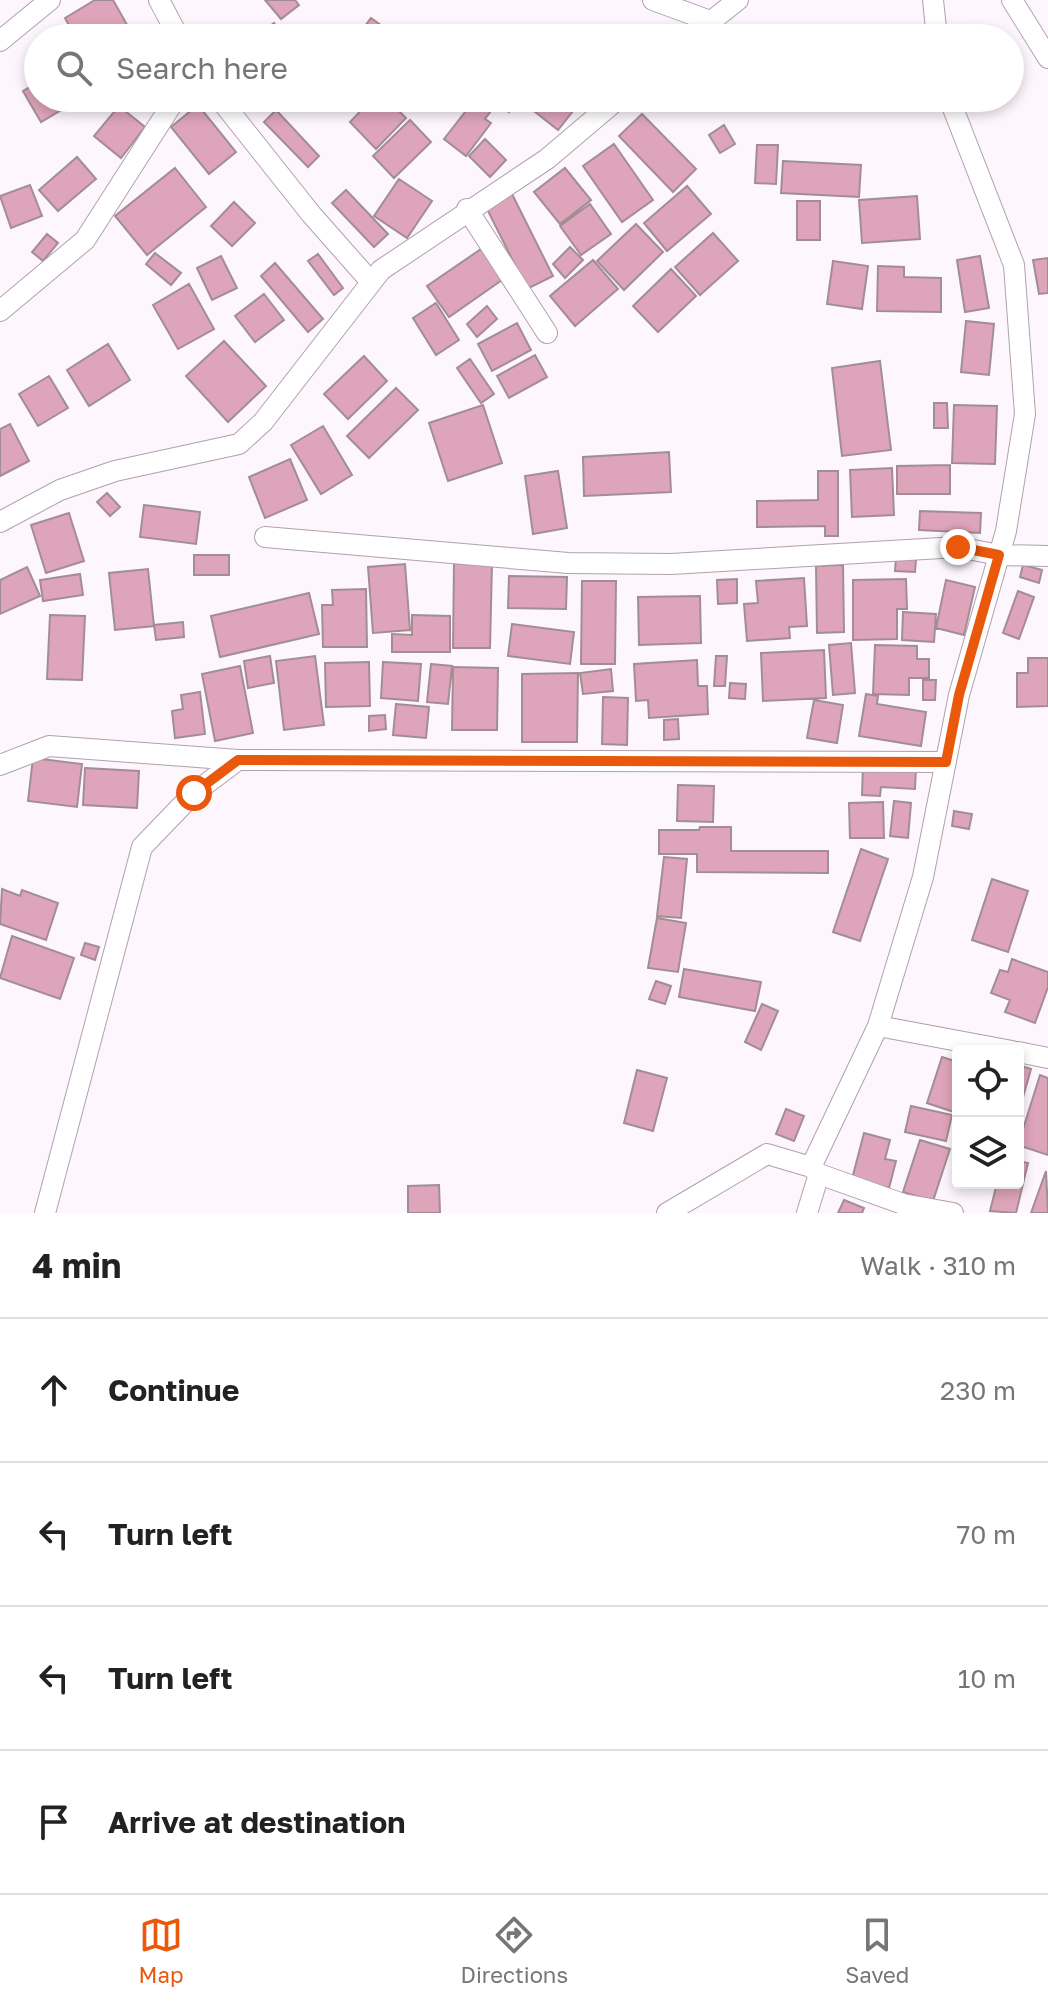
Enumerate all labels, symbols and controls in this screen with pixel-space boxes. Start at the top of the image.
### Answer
search box [24,24,1024,112]
icon: search [52,46,96,90]
text: Search here [116,50,288,86]
route end [940,529,976,565]
route start [176,775,212,811]
map controls [952,1045,1024,1189]
button: locate [952,1045,1024,1117]
button: layers [952,1117,1024,1189]
text: 4 min [32,1245,121,1285]
text: Walk · 310 m [860,1250,1016,1281]
icon: ahead [32,1368,76,1412]
text: Continue [108,1372,239,1408]
text: 230 m [940,1375,1016,1406]
icon: left [32,1512,76,1556]
text: Turn left [108,1516,233,1552]
text: 70 m [957,1519,1016,1550]
icon: left [32,1656,76,1700]
text: Turn left [108,1660,233,1696]
text: 10 m [958,1663,1016,1694]
icon: arrive [32,1800,76,1844]
text: Arrive at destination [108,1804,405,1840]
tab: Map [139,1913,183,1988]
tab: Directions [461,1913,568,1988]
tab: Saved [845,1913,909,1988]

